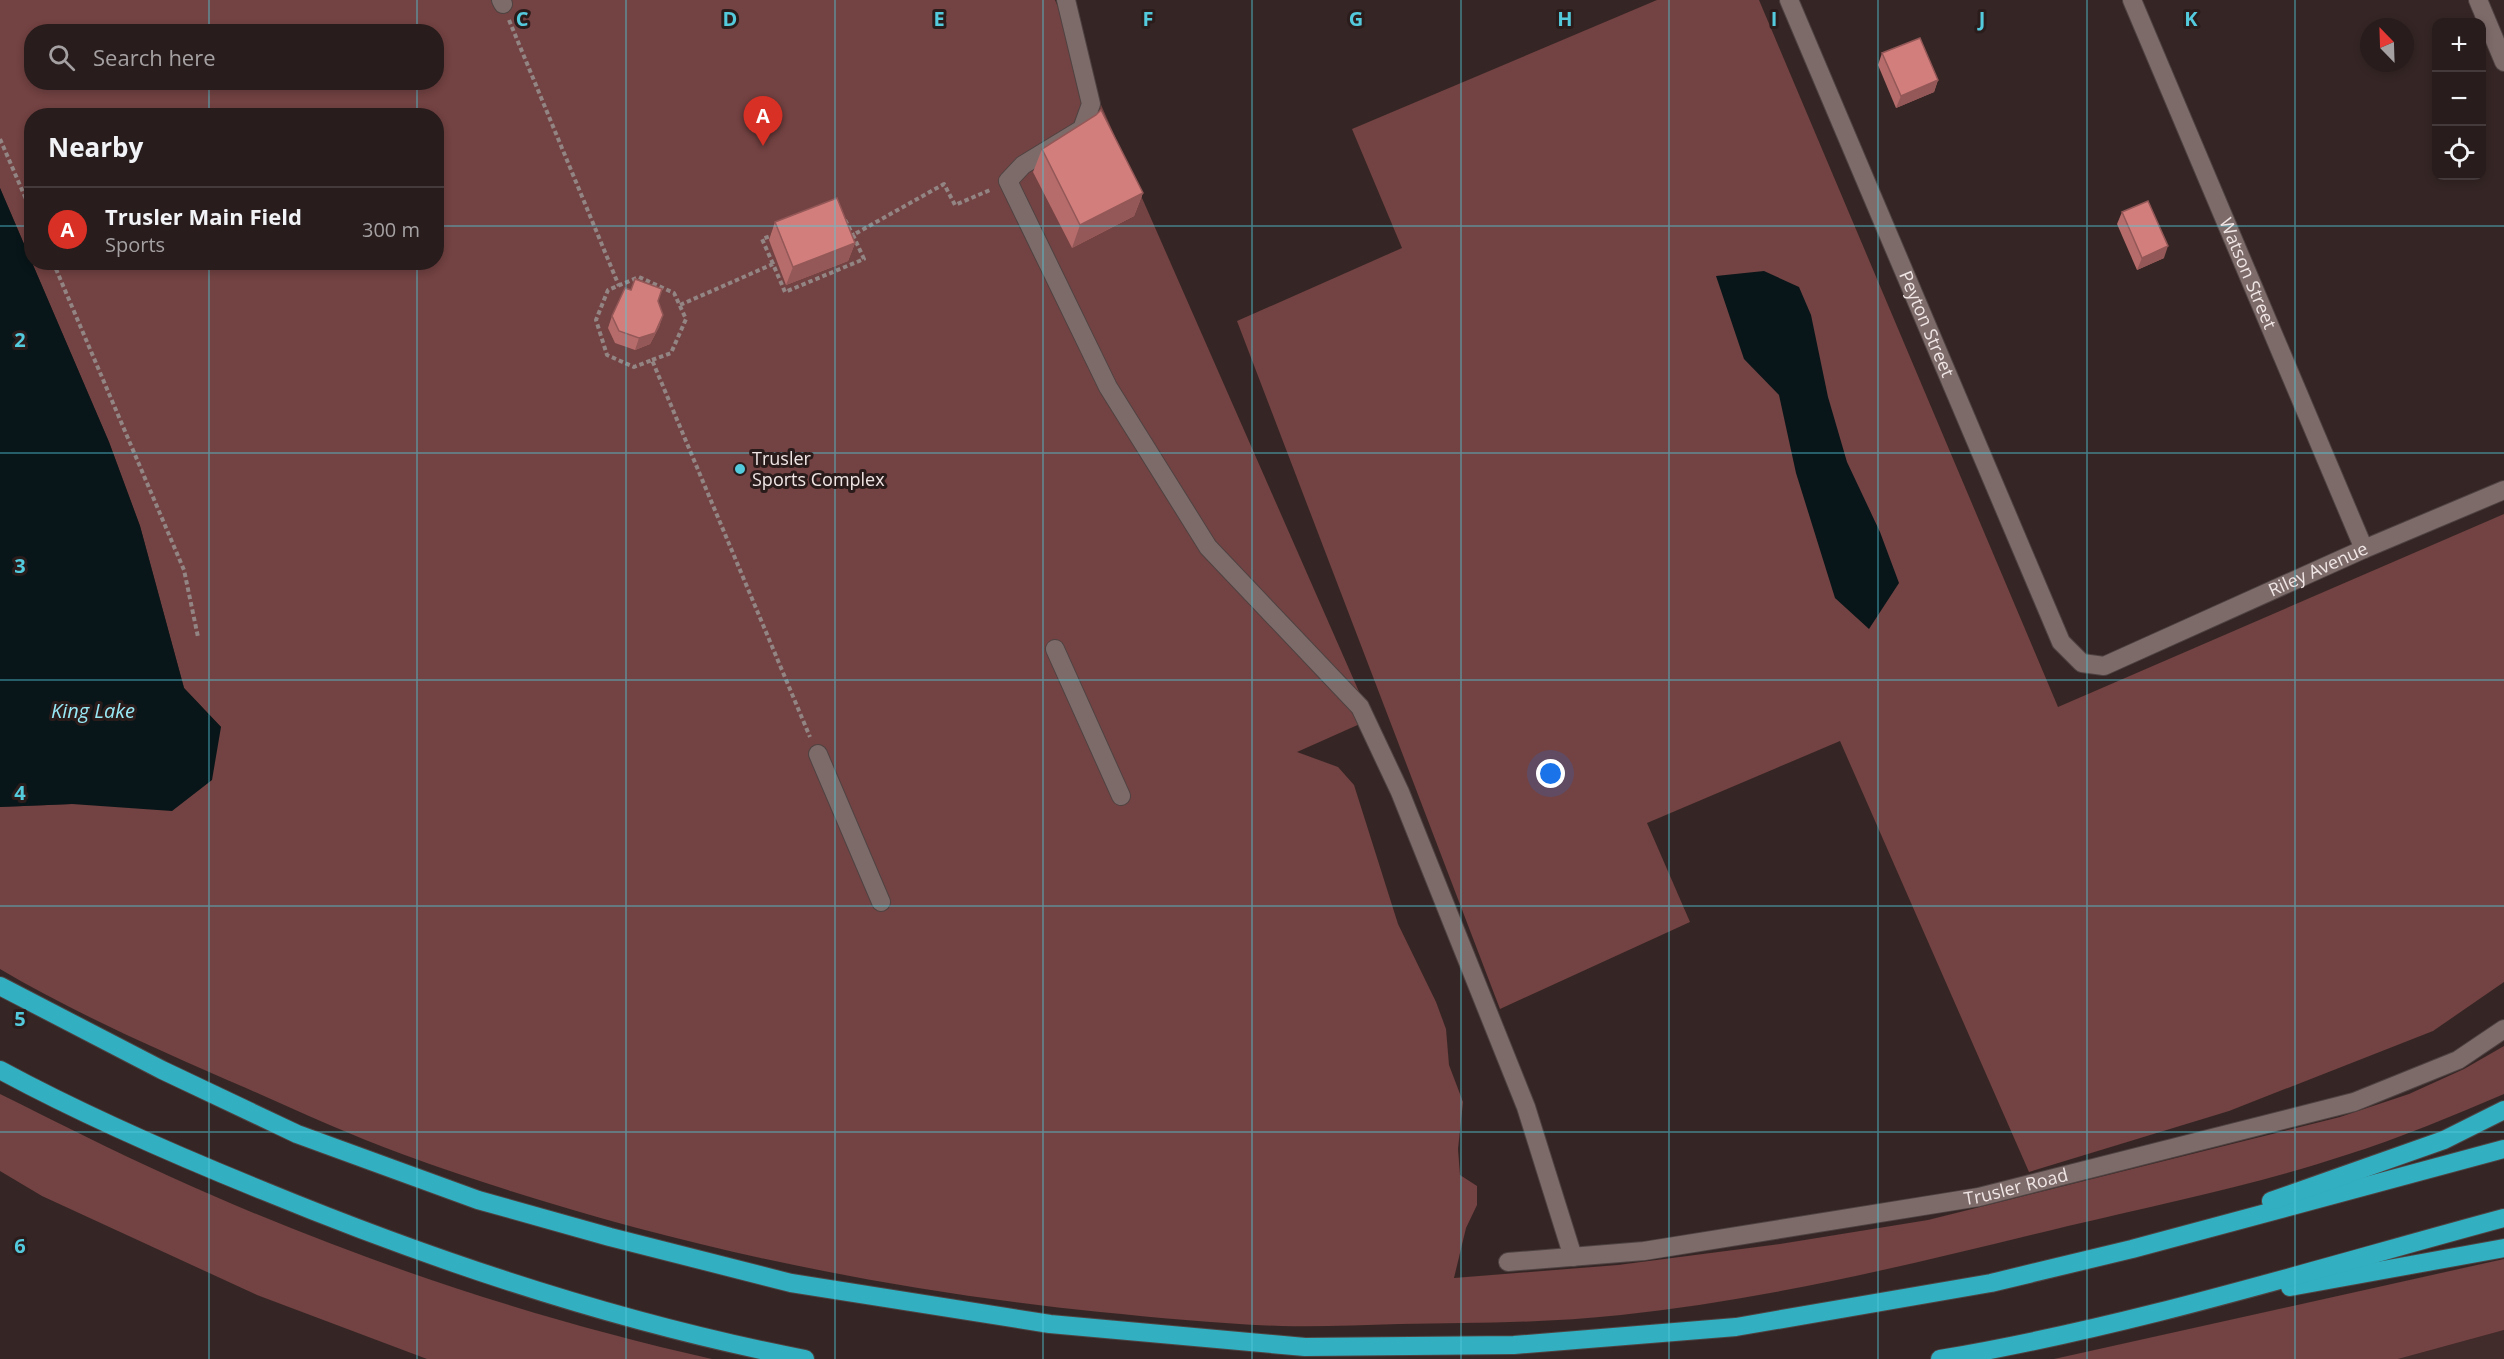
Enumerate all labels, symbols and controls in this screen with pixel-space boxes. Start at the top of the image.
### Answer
text: C [516,5,529,32]
text: D [723,5,737,32]
text: E [933,5,945,32]
text: F [1143,5,1153,32]
text: G [1349,5,1363,32]
text: H [1557,5,1573,32]
text: I [1771,5,1777,32]
text: J [1977,5,1985,32]
text: K [2184,5,2198,32]
north arrow [2360,18,2414,72]
map controls [2432,18,2486,180]
button: + [2432,18,2486,72]
search box [24,24,444,90]
icon: search [45,41,78,74]
text: Search here [93,42,216,72]
button: − [2432,72,2486,126]
pin: A [744,96,783,146]
button: locate [2432,126,2486,180]
text: Nearby [48,129,143,165]
text: Trusler Main Field [105,201,302,231]
street label: Watson Street [2214,214,2283,332]
text: A [61,216,74,243]
text: 300 m [362,216,420,243]
text: Sports [105,231,165,258]
street label: Peyton Street [1894,267,1960,381]
text: 2 [14,326,26,353]
place label: Trusler Sports Complex [752,446,885,491]
marker: Trusler Sports Complex [733,462,747,476]
street label: Riley Avenue [2264,536,2371,602]
text: 3 [14,552,26,579]
water label: King Lake [51,697,135,724]
your location [1536,759,1565,788]
text: 4 [14,779,26,806]
text: 5 [14,1005,26,1032]
street label: Trusler Road [1962,1162,2070,1210]
text: 6 [14,1232,26,1259]

